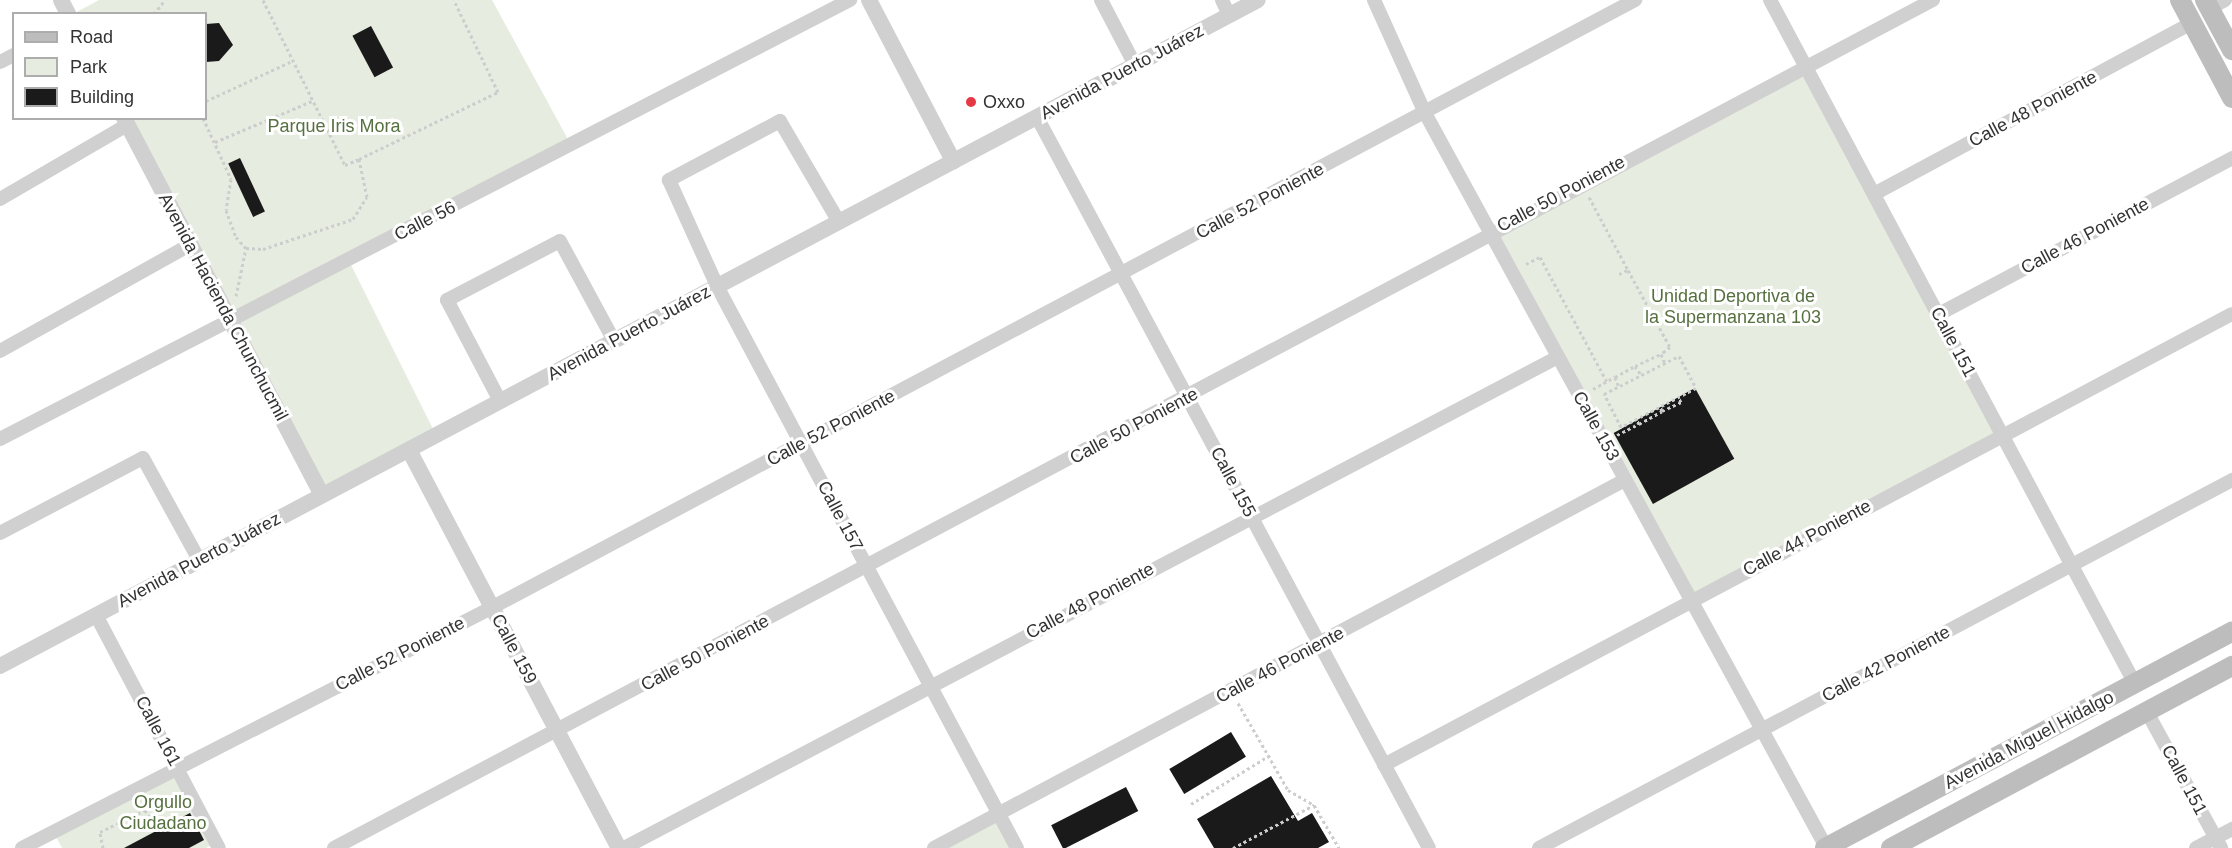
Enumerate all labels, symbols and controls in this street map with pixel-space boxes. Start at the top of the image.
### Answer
legend [12,12,207,120]
street label: Avenida Puerto Juárez [1037,20,1207,124]
text: Road [70,27,113,47]
text: Park [70,57,107,77]
street label: Calle 48 Poniente [1965,66,2101,152]
text: Building [70,87,134,107]
place label: Oxxo [983,91,1025,113]
marker: Oxxo [964,95,978,109]
park label: Parque Iris Mora [267,115,401,137]
street label: Calle 50 Poniente [1493,151,1629,237]
street label: Calle 52 Poniente [1192,158,1328,244]
street label: Avenida Hacienda Chunchucmil [154,189,292,425]
street label: Calle 46 Poniente [2017,193,2153,279]
street label: Calle 56 [391,196,459,246]
street label: Avenida Puerto Juárez [544,281,714,385]
park label: Unidad Deportiva de la Supermanzana 103 [1645,286,1821,328]
street label: Calle 151 [1926,303,1980,381]
street label: Calle 50 Poniente [1066,383,1202,469]
street label: Calle 52 Poniente [763,385,899,471]
street label: Calle 153 [1568,388,1624,464]
street label: Calle 155 [1206,443,1260,521]
street label: Calle 157 [813,477,867,555]
street label: Calle 44 Poniente [1739,495,1875,581]
street label: Avenida Puerto Juárez [114,508,284,612]
street label: Calle 48 Poniente [1022,558,1158,644]
street label: Calle 159 [487,610,541,688]
street label: Calle 50 Poniente [637,610,773,696]
street label: Calle 52 Poniente [332,612,468,696]
street label: Calle 42 Poniente [1818,621,1954,707]
street label: Calle 46 Poniente [1212,622,1348,708]
street label: Avenida Miguel Hidalgo [1941,686,2117,794]
street label: Calle 161 [131,692,185,770]
street label: Calle 151 [2157,741,2211,819]
park label: Orgullo Ciudadano [119,792,207,834]

